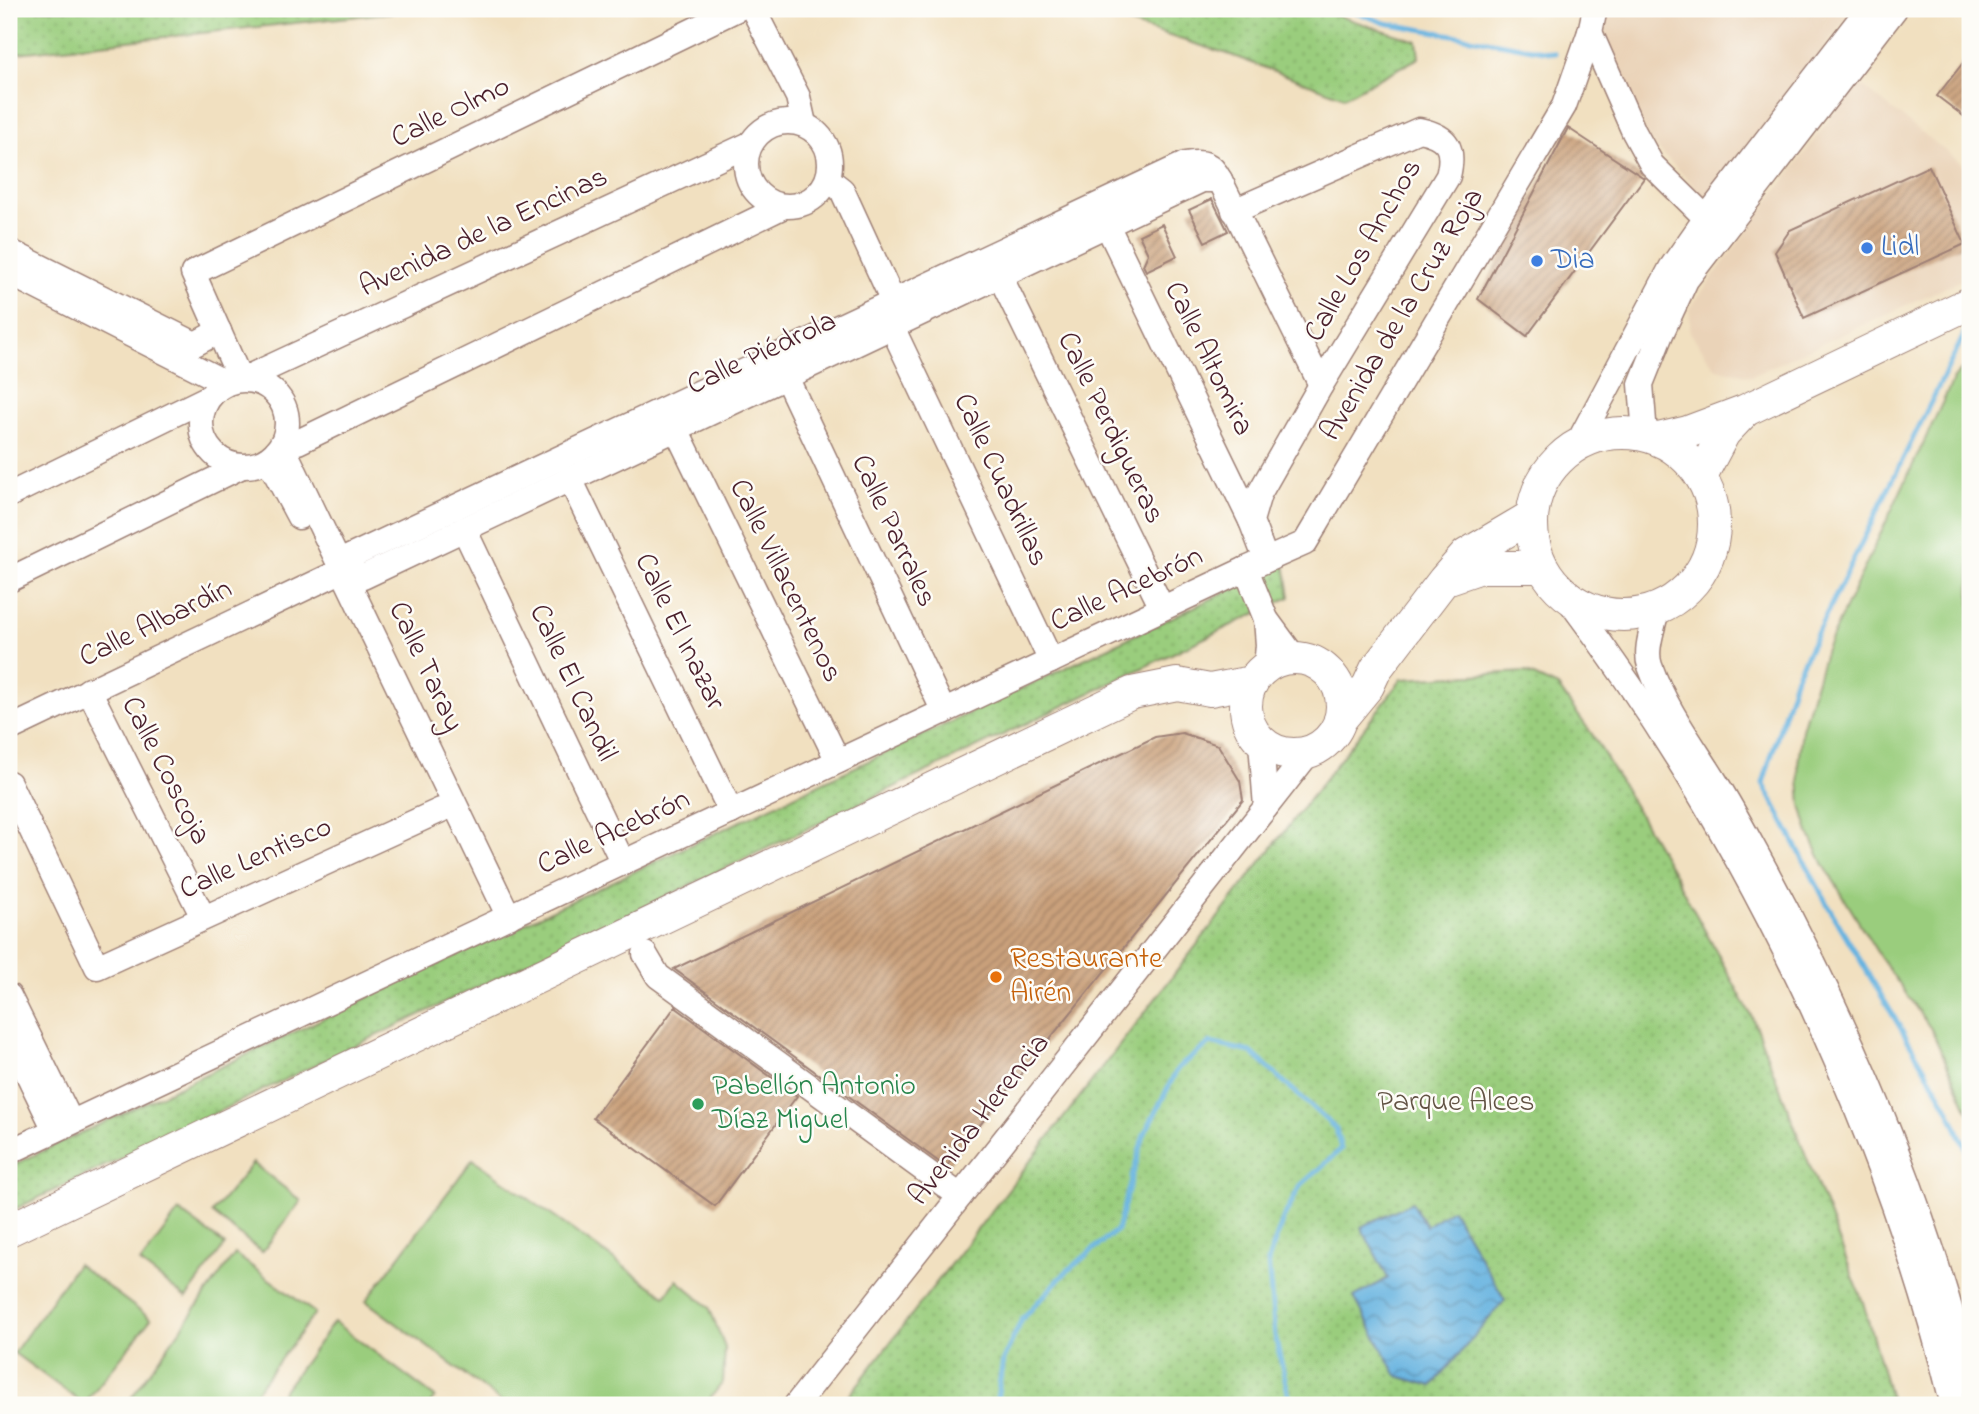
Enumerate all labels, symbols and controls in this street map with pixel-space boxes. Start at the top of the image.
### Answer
street label: Calle Olmo [384,65,518,161]
street label: Calle Los Anchos [1294,151,1434,351]
street label: Avenida de la Encinas [353,156,615,310]
street label: Avenida de la Cruz Roja [1310,180,1496,450]
place label: Lidl [1881,226,1919,270]
place label: Dia [1550,239,1595,283]
marker: Lidl [1859,240,1875,256]
marker: Dia [1529,253,1545,269]
street label: Calle Altomira [1152,274,1264,444]
street label: Calle Piédrola [680,300,844,408]
street label: Calle Perdigueras [1044,324,1176,532]
street label: Calle Cuadrillas [941,386,1059,574]
street label: Calle Parrales [838,447,948,615]
street label: Calle Villacentenos [717,472,853,690]
street label: Calle Acebrón [1043,535,1211,645]
street label: Calle El Inazar [622,546,736,719]
street label: Calle Albardín [72,568,240,680]
street label: Calle Taray [376,595,474,739]
street label: Calle El Candil [516,597,628,769]
street label: Calle Coscoja [109,689,221,853]
street label: Calle Acebrón [530,778,698,888]
street label: Calle Lentisco [173,806,339,912]
place label: Restaurante Airén [1010,938,1163,1016]
marker: Restaurante Airén [988,969,1004,985]
street label: Avenida Herencia [898,1024,1062,1216]
place label: Pabellón Antonio Díaz Miguel [711,1065,916,1143]
park label: Parque Alces [1377,1081,1535,1125]
marker: Pabellón Antonio Díaz Miguel [690,1096,706,1112]

